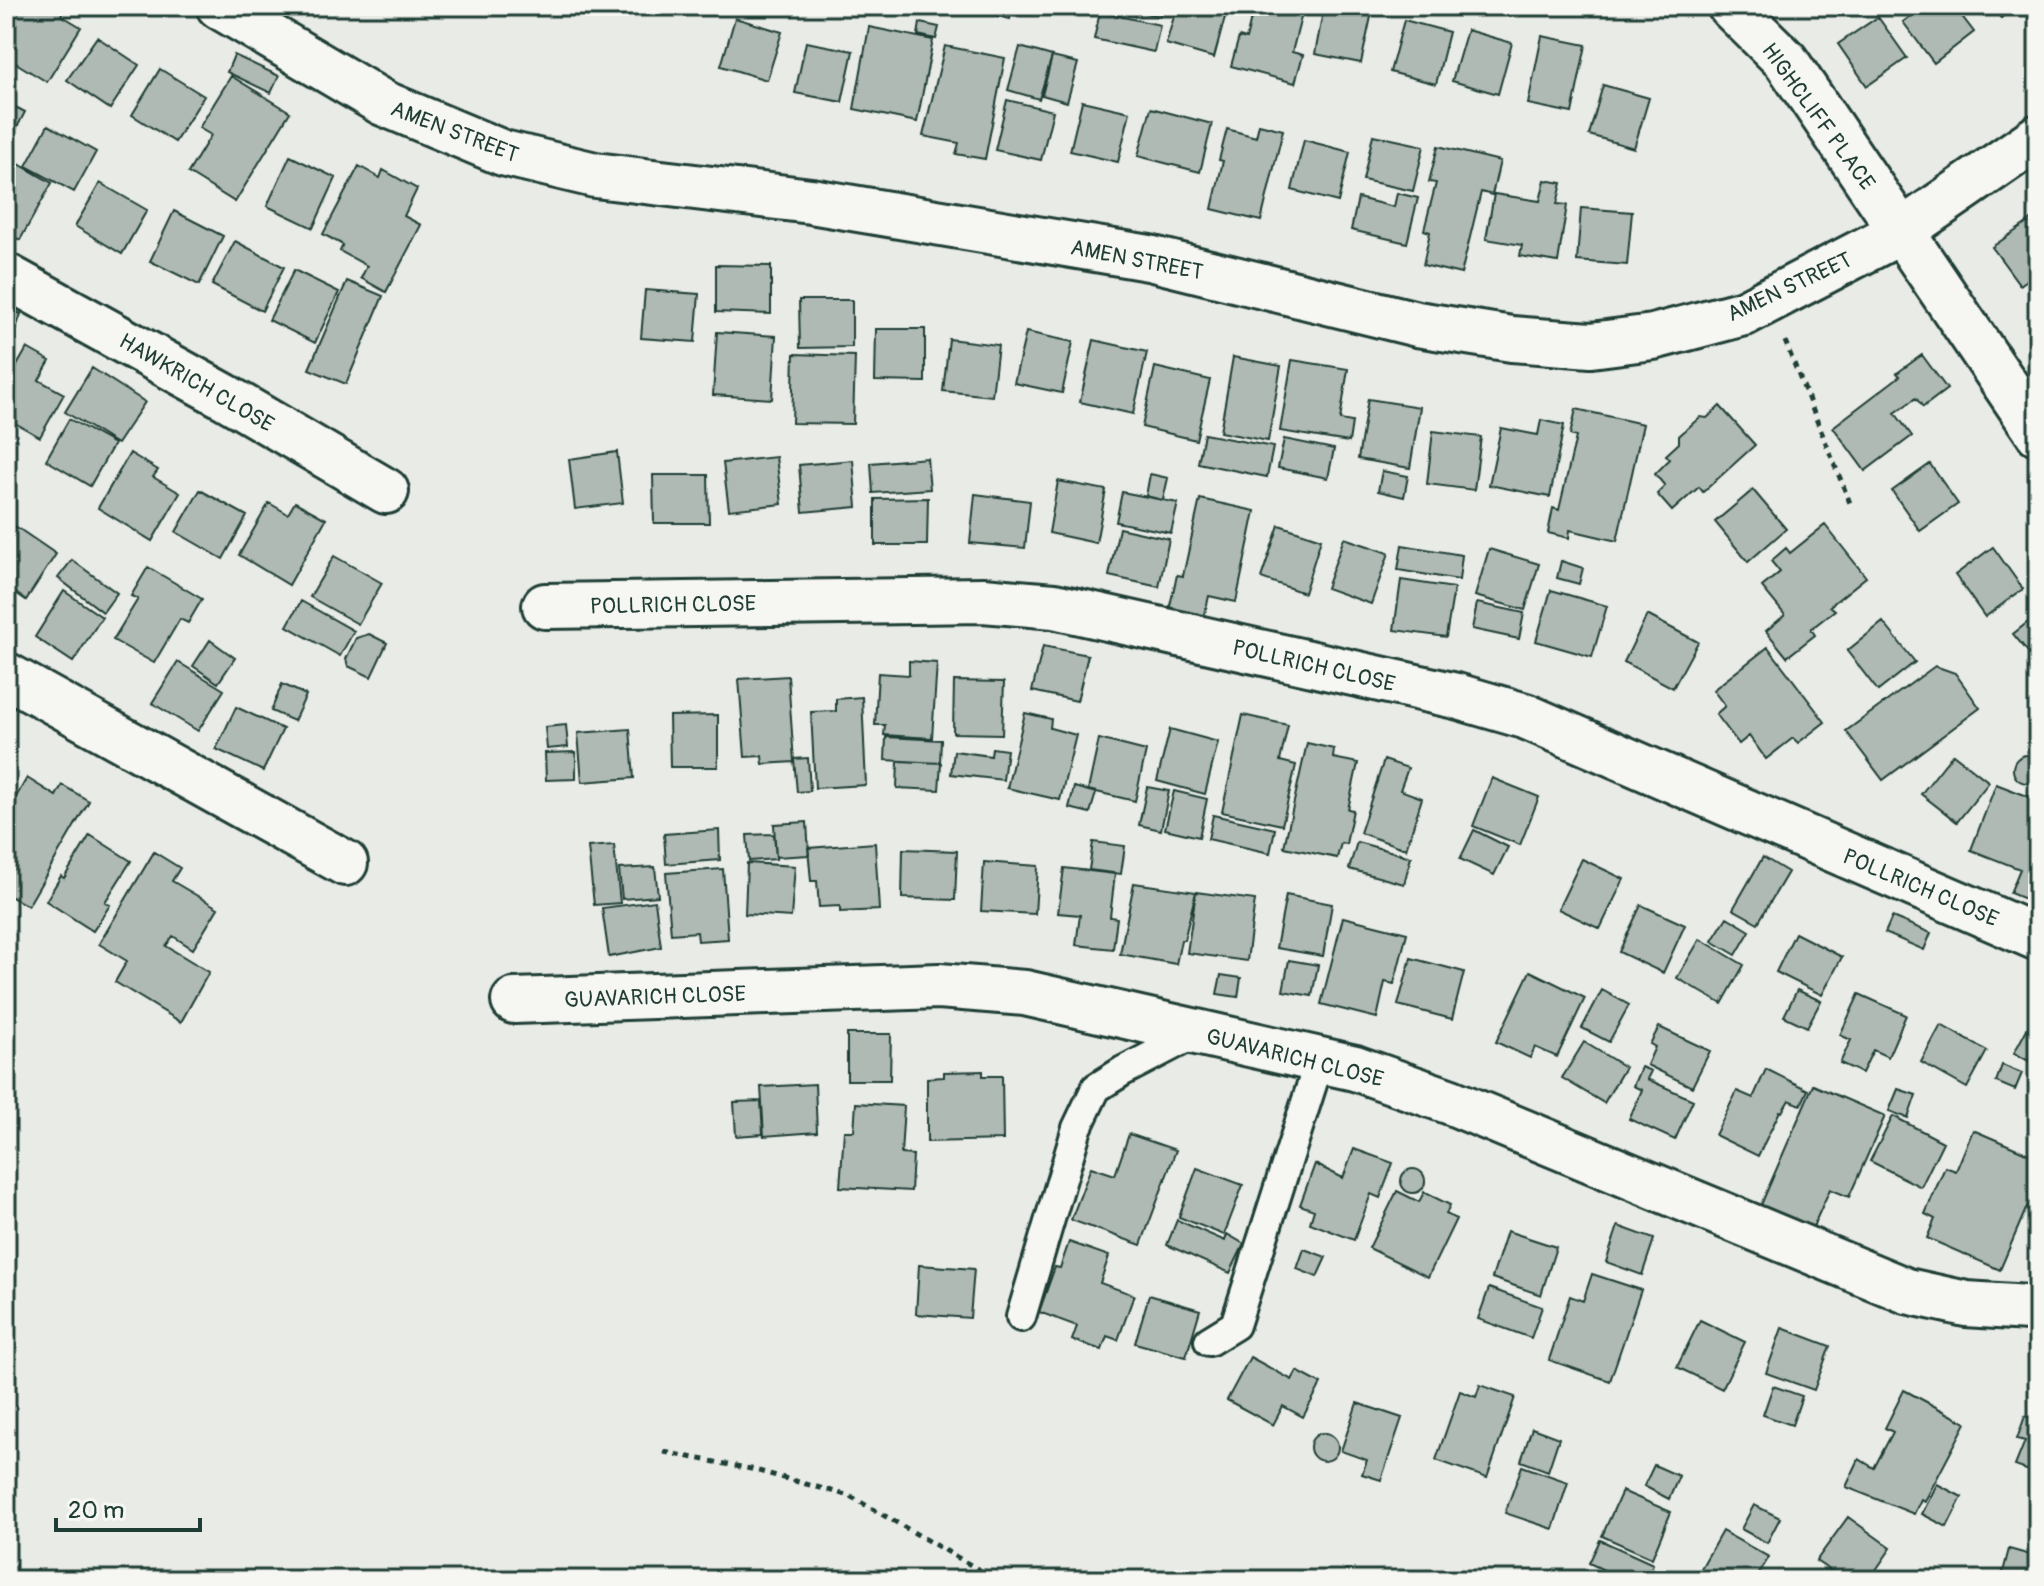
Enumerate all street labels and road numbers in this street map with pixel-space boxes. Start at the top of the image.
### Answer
street label: HIGHCLIFF PLACE [1755,37,1881,196]
street label: AMEN STREET [387,95,522,169]
street label: AMEN STREET [1068,233,1206,287]
street label: AMEN STREET [1723,246,1856,328]
street label: HAWKRICH CLOSE [114,327,279,439]
street label: POLLRICH CLOSE [590,590,756,620]
street label: POLLRICH CLOSE [1230,634,1398,698]
street label: POLLRICH CLOSE [1839,843,2003,933]
street label: GUAVARICH CLOSE [564,980,746,1014]
street label: GUAVARICH CLOSE [1203,1022,1386,1094]

